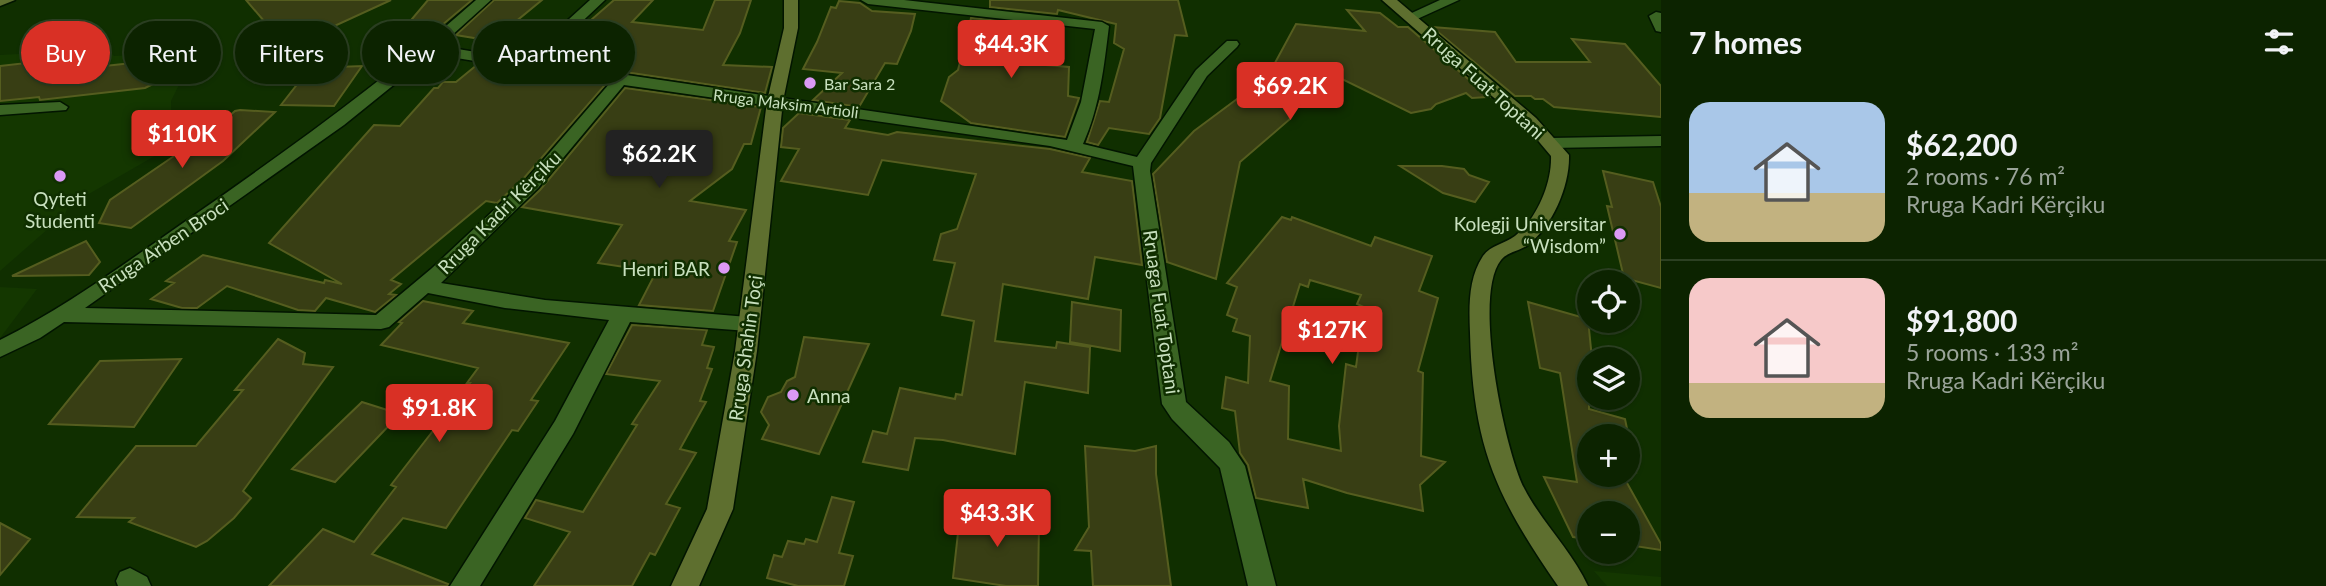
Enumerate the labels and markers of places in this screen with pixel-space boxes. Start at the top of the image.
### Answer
pin: $44.3K [954,20,1068,80]
pin: $69.2K [1233,62,1347,122]
place label: Bar Sara 2 [824,74,895,93]
marker: Bar Sara 2 [802,75,818,91]
pin: $110K [133,110,231,170]
pin: $62.2K [602,130,716,190]
marker: Qyteti Studenti [52,168,68,184]
place label: Qyteti Studenti [25,187,95,232]
place label: Kolegji Universitar “Wisdom” [1454,212,1606,257]
marker: Kolegji Universitar “Wisdom” [1612,226,1628,242]
place label: Henri BAR [622,257,710,280]
marker: Henri BAR [716,260,732,276]
pin: $127K [1283,306,1381,366]
pin: $91.8K [382,384,496,444]
place label: Anna [807,384,850,407]
marker: Anna [785,387,801,403]
pin: $43.3K [940,490,1054,549]

